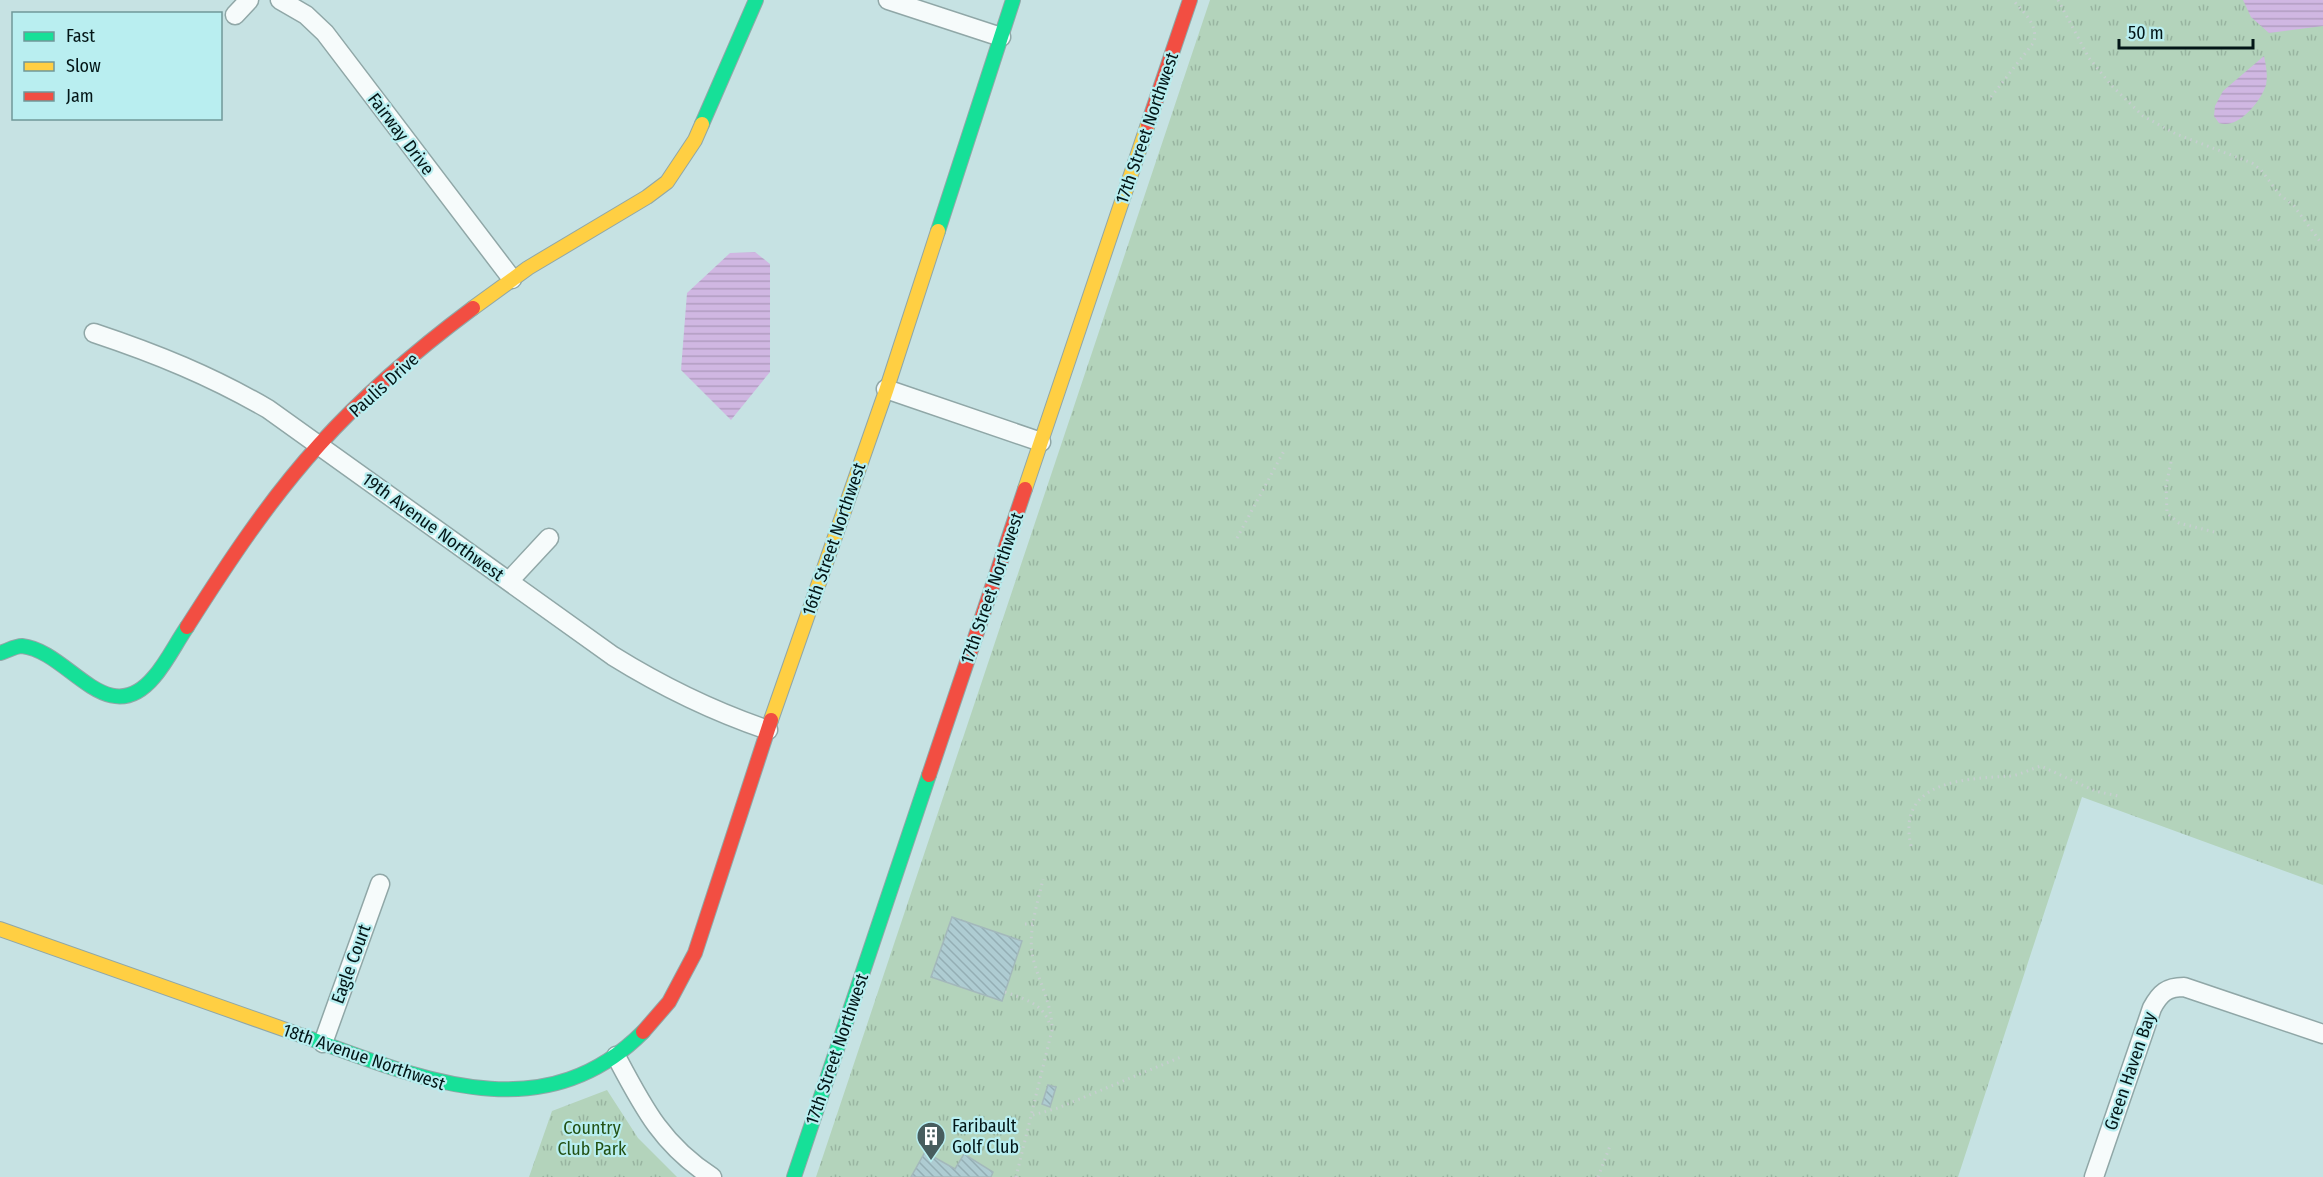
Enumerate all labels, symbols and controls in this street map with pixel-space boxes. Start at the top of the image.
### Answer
legend [12,12,222,120]
scale bar [2119,12,2252,50]
text: 50 m [2128,22,2164,44]
text: Fast [66,25,95,47]
street label: 17th Street Northwest [1111,49,1183,207]
text: Slow [66,55,101,77]
text: Jam [66,85,94,107]
street label: Fairway Drive [363,89,439,179]
street label: Paulis Drive [345,348,423,422]
street label: 16th Street Northwest [797,460,871,618]
street label: 19th Avenue Northwest [358,468,508,586]
street label: 17th Street Northwest [956,509,1028,667]
street label: Eagle Court [326,921,376,1007]
street label: 17th Street Northwest [801,970,873,1128]
street label: Green Haven Bay [2099,1009,2161,1133]
street label: 18th Avenue Northwest [280,1019,448,1095]
place label: Faribault Golf Club [952,1115,1019,1158]
park label: Country Club Park [558,1117,627,1160]
building icon: Faribault Golf Club [915,1120,947,1162]

